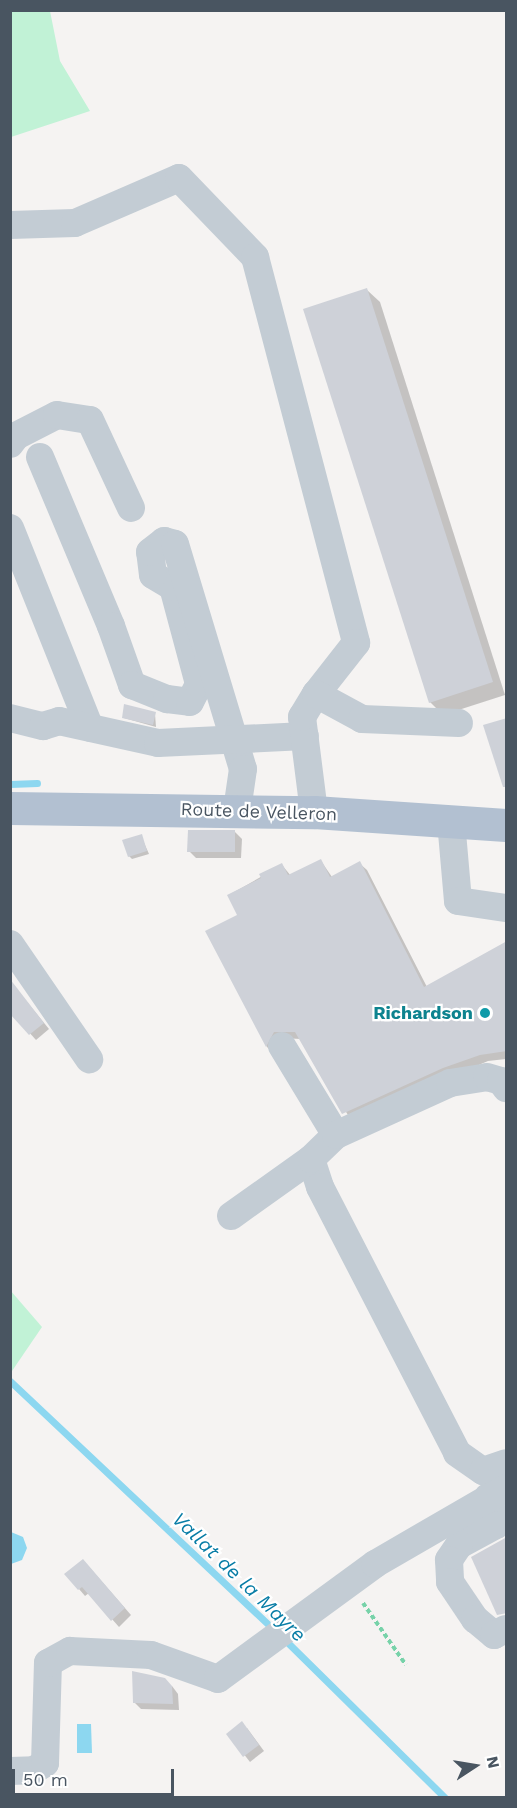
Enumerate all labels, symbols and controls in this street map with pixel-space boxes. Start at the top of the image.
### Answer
street label: Route de Velleron [180,798,338,826]
place label: Richardson [373,1002,473,1024]
marker: Richardson [478,1006,492,1020]
water label: Vallat de la Mayre [167,1507,311,1647]
north arrow [445,1736,505,1796]
text: N [483,1754,504,1770]
scale bar [15,1757,177,1795]
text: 50 m [23,1769,68,1790]

